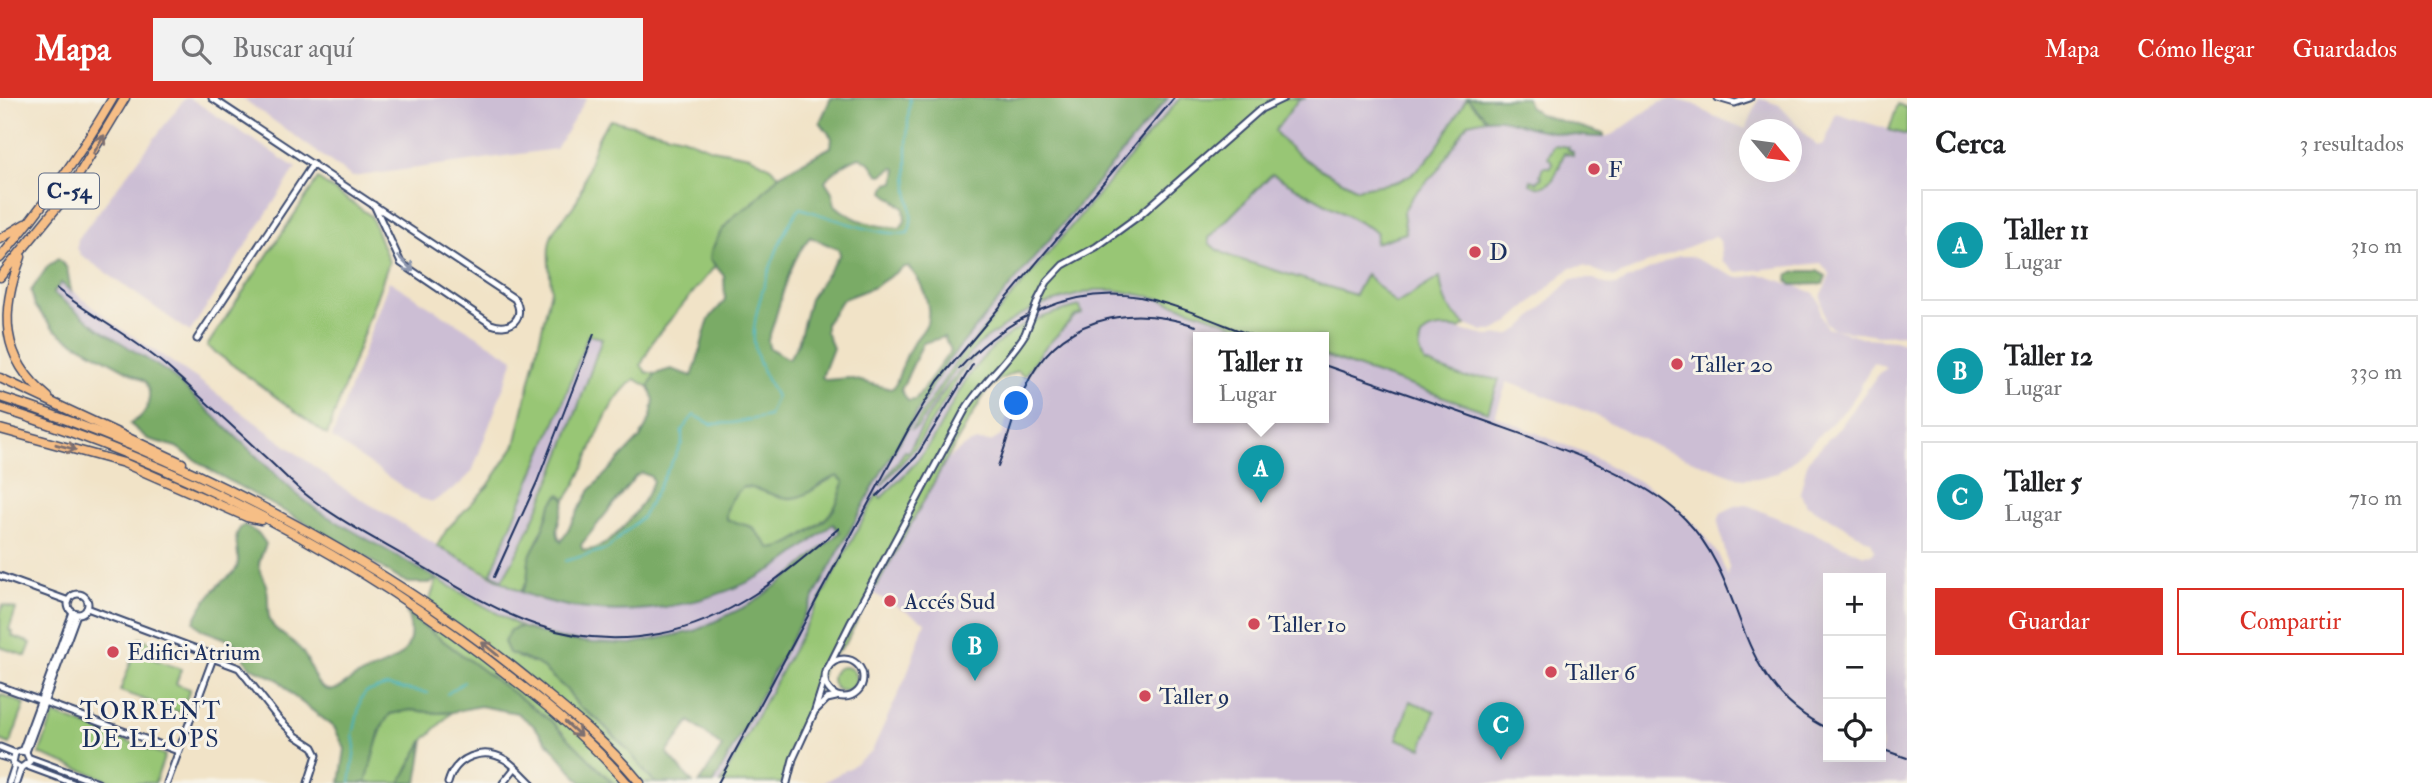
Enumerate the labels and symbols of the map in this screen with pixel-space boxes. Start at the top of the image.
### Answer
north arrow [1739,119,1802,182]
one-way arrow [93,134,107,154]
place label: F [1608,155,1622,184]
marker: F [1586,161,1602,177]
road number: C-54 [39,174,99,208]
place label: D [1489,238,1508,267]
marker: D [1467,244,1483,260]
one-way arrow [397,255,415,272]
place label: Taller 20 [1691,350,1773,379]
marker: Taller 20 [1669,356,1685,372]
your location [999,386,1033,420]
one-way arrow [54,441,77,454]
pin: A [1238,445,1284,503]
place label: Accés Sud [903,587,995,616]
marker: Accés Sud [882,593,898,609]
place label: Taller 10 [1268,610,1347,639]
marker: Taller 10 [1246,616,1262,632]
pin: B [952,623,998,681]
place label: Edifici Atrium [127,638,260,667]
one-way arrow [481,641,500,656]
marker: Edifici Atrium [105,644,121,660]
place label: Taller 6 [1565,658,1637,687]
marker: Taller 6 [1543,664,1559,680]
place label: Taller 9 [1159,682,1229,711]
marker: Taller 9 [1137,688,1153,704]
district label: TORRENT DE LLOPS [80,696,222,755]
pin: C [1478,702,1524,760]
one-way arrow [564,721,582,737]

